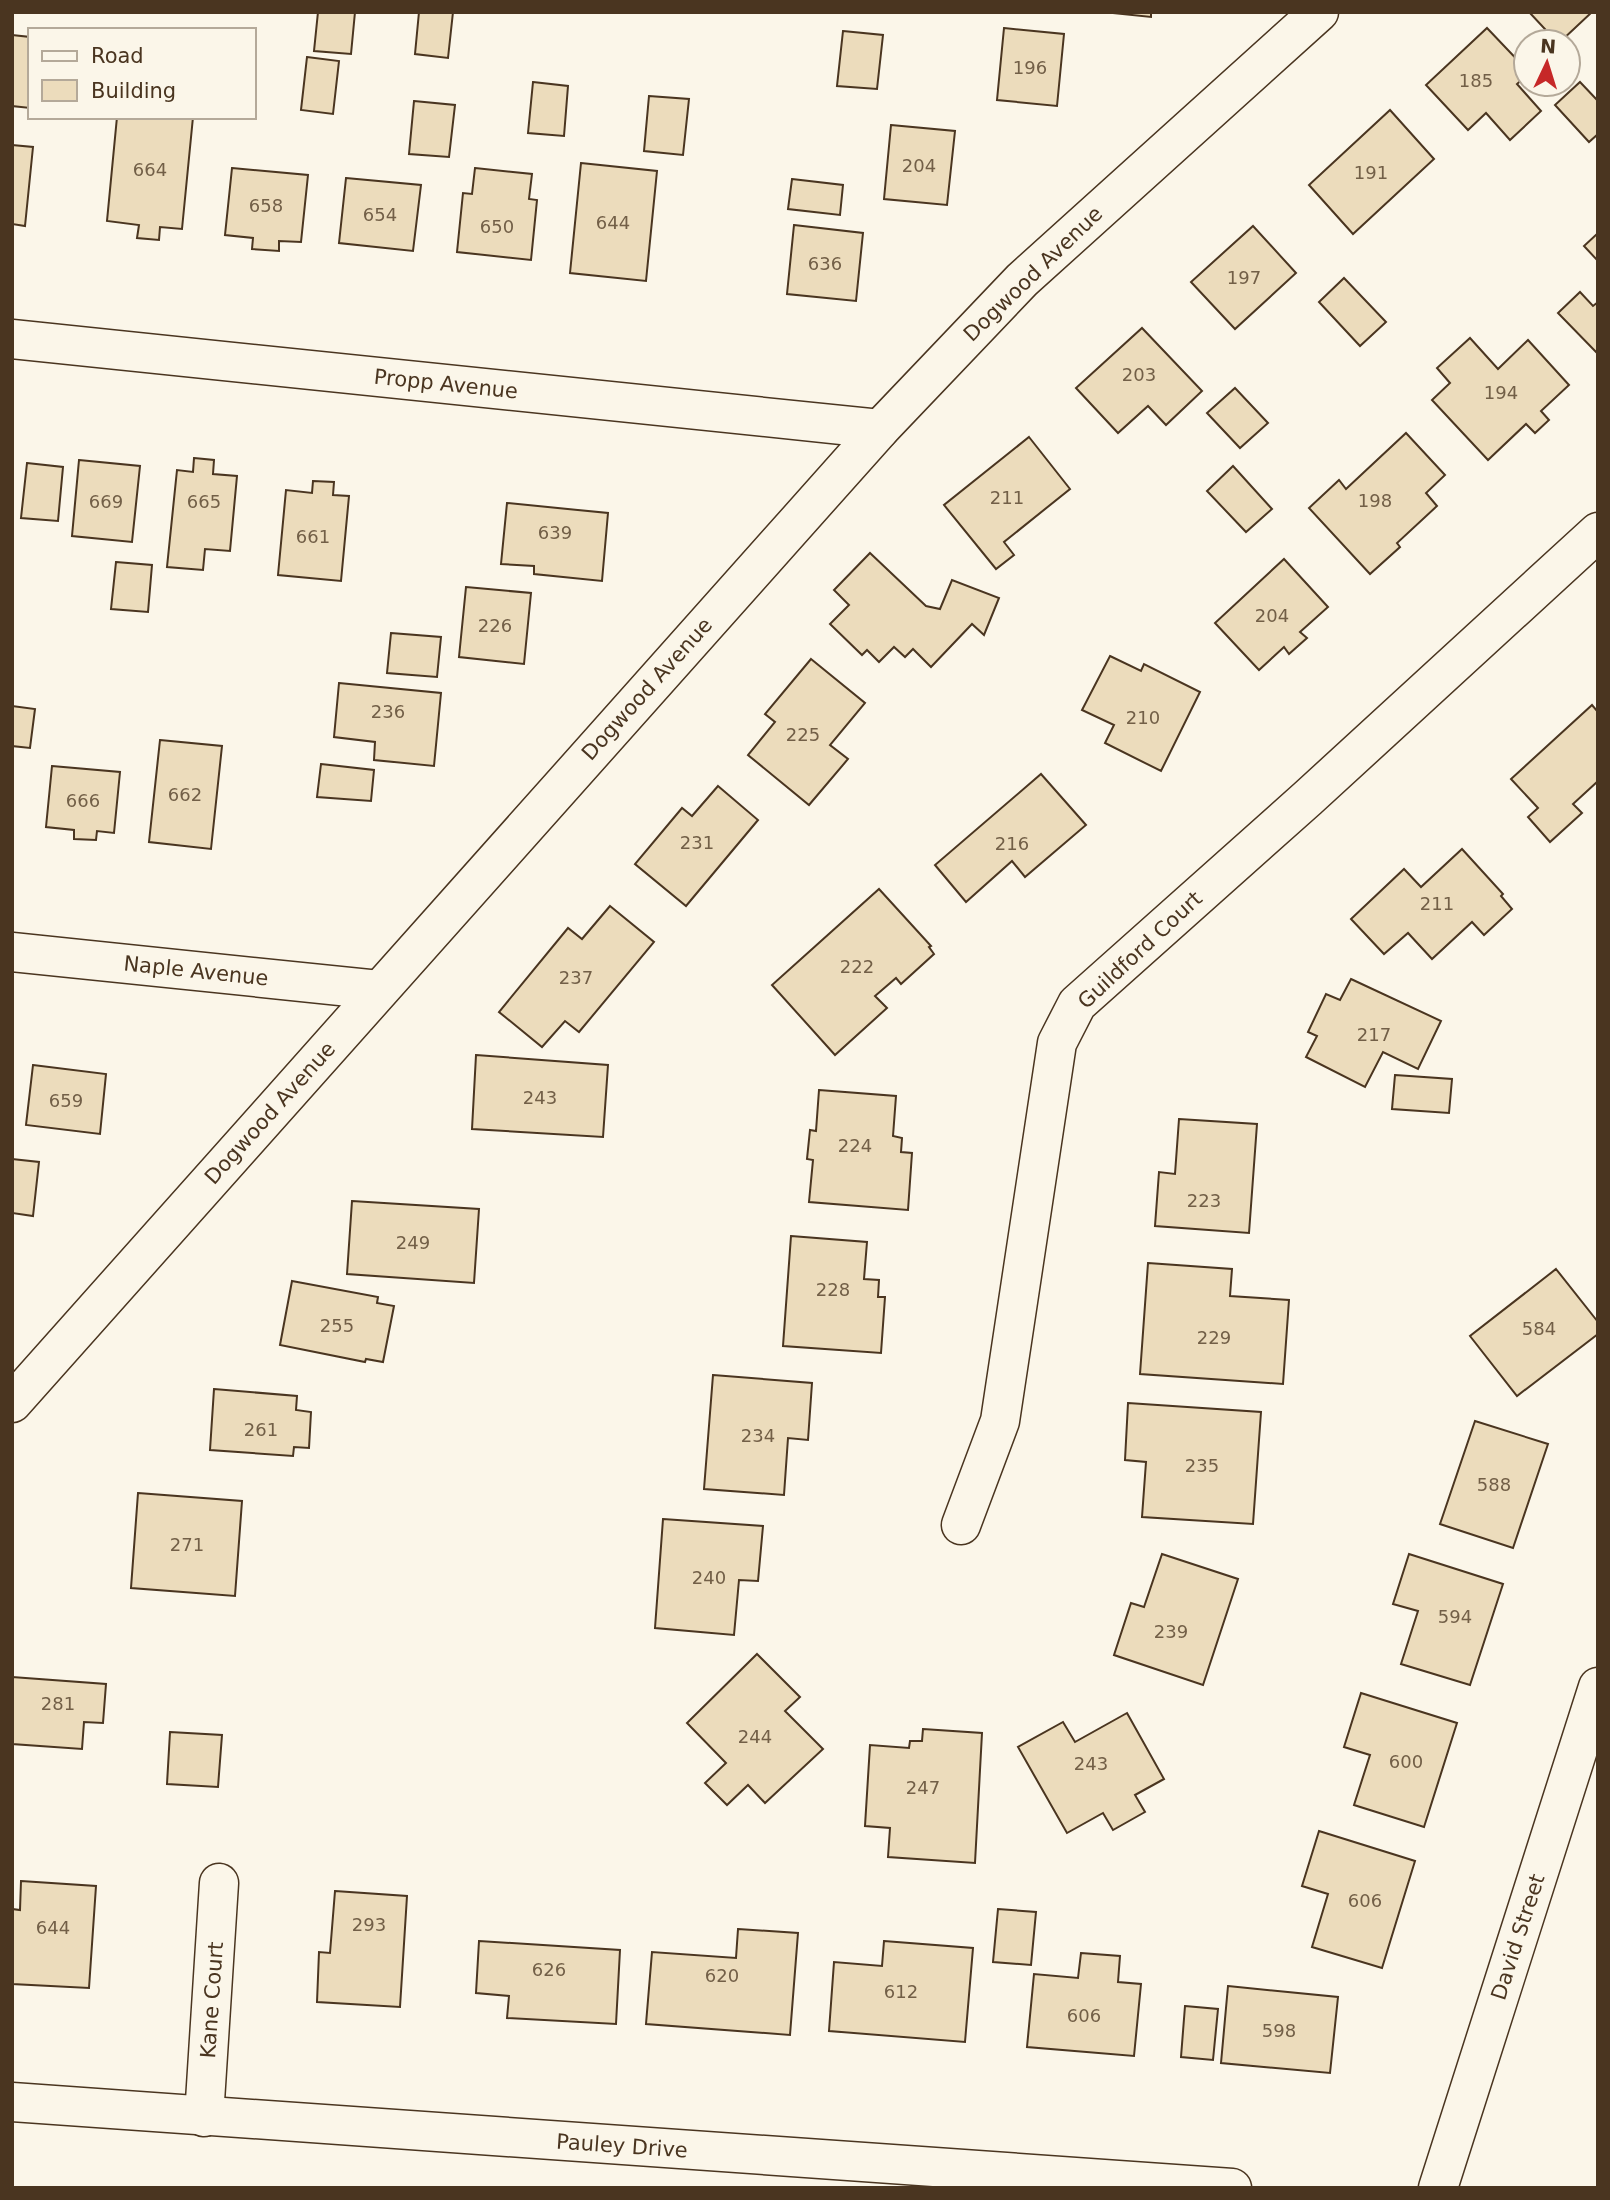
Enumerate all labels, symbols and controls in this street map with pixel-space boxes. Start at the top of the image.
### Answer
legend [28,28,256,119]
north arrow [1512,28,1582,98]
text: N [1539,35,1557,58]
text: Road [91,44,144,68]
house number: 196 [1013,57,1047,78]
house number: 185 [1459,70,1493,91]
text: Building [91,79,176,103]
house number: 204 [902,155,936,176]
house number: 664 [133,159,167,180]
house number: 191 [1354,162,1388,183]
house number: 658 [249,195,283,216]
street label: Dogwood Avenue [959,202,1107,346]
house number: 654 [363,204,397,225]
house number: 644 [596,212,630,233]
house number: 650 [480,216,514,237]
house number: 636 [808,253,842,274]
house number: 197 [1227,267,1261,288]
house number: 203 [1122,364,1156,385]
street label: Propp Avenue [373,365,519,403]
house number: 194 [1484,382,1518,403]
house number: 211 [990,487,1024,508]
house number: 198 [1358,490,1392,511]
house number: 669 [89,491,123,512]
house number: 665 [187,491,221,512]
house number: 639 [538,522,572,543]
house number: 661 [296,526,330,547]
house number: 204 [1255,605,1289,626]
street label: Dogwood Avenue [577,613,717,765]
house number: 226 [478,615,512,636]
house number: 236 [371,701,405,722]
house number: 210 [1126,707,1160,728]
house number: 225 [786,724,820,745]
house number: 662 [168,784,202,805]
house number: 666 [66,790,100,811]
house number: 231 [680,832,714,853]
house number: 216 [995,833,1029,854]
street label: Guildford Court [1073,886,1207,1014]
house number: 211 [1420,893,1454,914]
street label: Naple Avenue [122,951,270,991]
house number: 222 [840,956,874,977]
house number: 237 [559,967,593,988]
house number: 217 [1357,1024,1391,1045]
street label: Dogwood Avenue [200,1037,340,1189]
house number: 243 [523,1087,557,1108]
house number: 659 [49,1090,83,1111]
house number: 224 [838,1135,872,1156]
house number: 223 [1187,1190,1221,1211]
house number: 249 [396,1232,430,1253]
house number: 228 [816,1279,850,1300]
house number: 255 [320,1315,354,1336]
house number: 584 [1522,1318,1556,1339]
house number: 229 [1197,1327,1231,1348]
house number: 261 [244,1419,278,1440]
house number: 234 [741,1425,775,1446]
house number: 235 [1185,1455,1219,1476]
house number: 588 [1477,1474,1511,1495]
house number: 271 [170,1534,204,1555]
house number: 240 [692,1567,726,1588]
house number: 594 [1438,1606,1472,1627]
house number: 239 [1154,1621,1188,1642]
house number: 281 [41,1693,75,1714]
house number: 244 [738,1726,772,1747]
house number: 600 [1389,1751,1423,1772]
house number: 243 [1074,1753,1108,1774]
house number: 247 [906,1777,940,1798]
street label: David Street [1486,1871,1550,2003]
house number: 606 [1348,1890,1382,1911]
house number: 293 [352,1914,386,1935]
house number: 644 [36,1917,70,1938]
street label: Kane Court [196,1941,228,2059]
house number: 626 [532,1959,566,1980]
house number: 620 [705,1965,739,1986]
house number: 612 [884,1981,918,2002]
house number: 606 [1067,2005,1101,2026]
house number: 598 [1262,2020,1296,2041]
street label: Pauley Drive [555,2129,689,2163]

